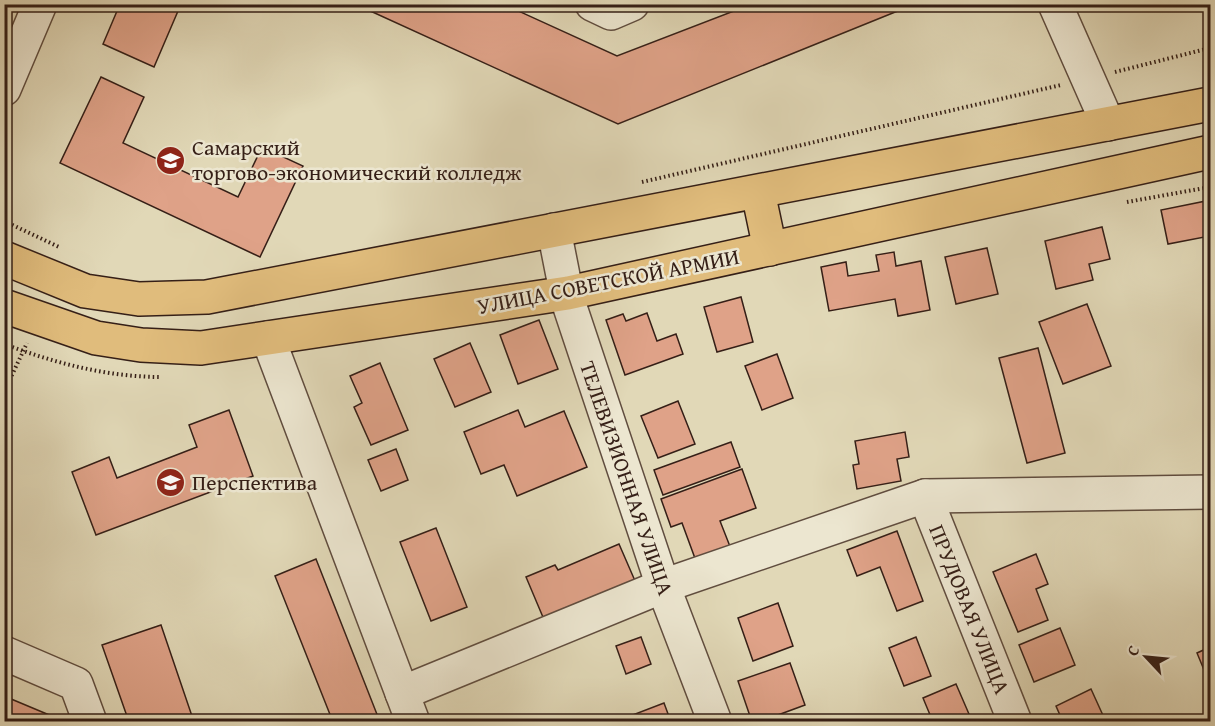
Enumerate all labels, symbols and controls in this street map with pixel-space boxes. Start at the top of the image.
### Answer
place label: Самарский торгово-экономический колледж [192,131,522,188]
school or university icon: Самарский торгово-экономический колледж [155,144,187,176]
street label: УЛИЦА СОВЕТСКОЙ АРМИИ [474,240,742,322]
street label: ТЕЛЕВИЗИОННАЯ УЛИЦА [572,357,682,600]
school or university icon: Перспектива [155,466,187,498]
place label: Перспектива [192,466,318,498]
street label: ПРУДОВАЯ УЛИЦА [921,520,1019,699]
north arrow [1116,627,1176,687]
text: С [1120,641,1145,660]

